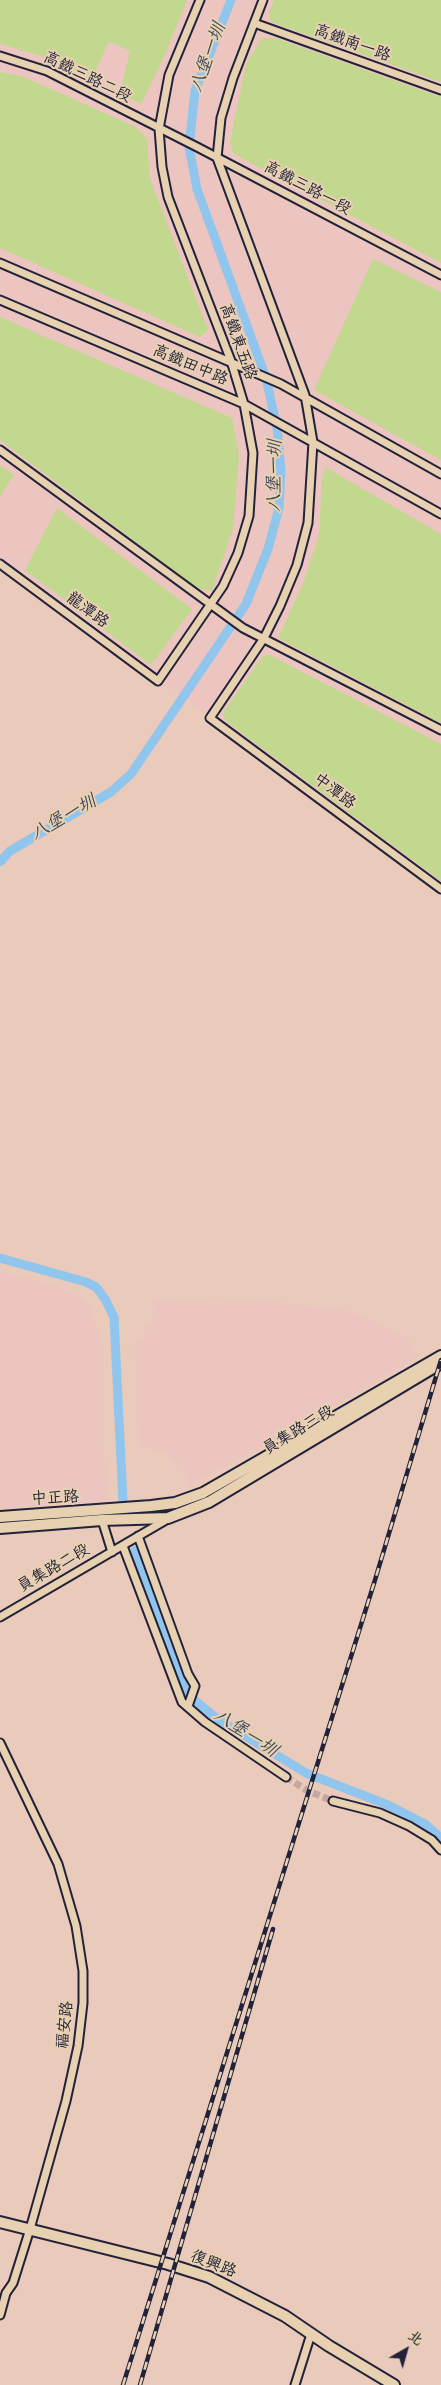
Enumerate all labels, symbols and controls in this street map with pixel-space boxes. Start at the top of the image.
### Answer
water label: 八堡一圳 [187,20,231,96]
street label: 高鐵南一路 [311,21,393,67]
street label: 高鐵三路二段 [40,48,134,108]
street label: 高鐵三路一段 [260,158,354,220]
street label: 高鐵東五路 [214,301,260,383]
street label: 高鐵田中路 [149,342,231,390]
water label: 八堡一圳 [265,440,287,512]
street label: 龍潭路 [62,589,112,633]
street label: 中潭路 [309,770,359,814]
water label: 八堡一圳 [27,792,101,846]
street label: 員集路三段 [260,1402,338,1460]
street label: 中正路 [31,1488,79,1510]
street label: 員集路二段 [15,1541,93,1597]
water label: 八堡一圳 [209,1705,281,1763]
street label: 福安路 [54,2000,78,2050]
street label: 復興路 [187,2247,239,2283]
north arrow [381,2325,431,2375]
text: 北 [404,2326,427,2350]

